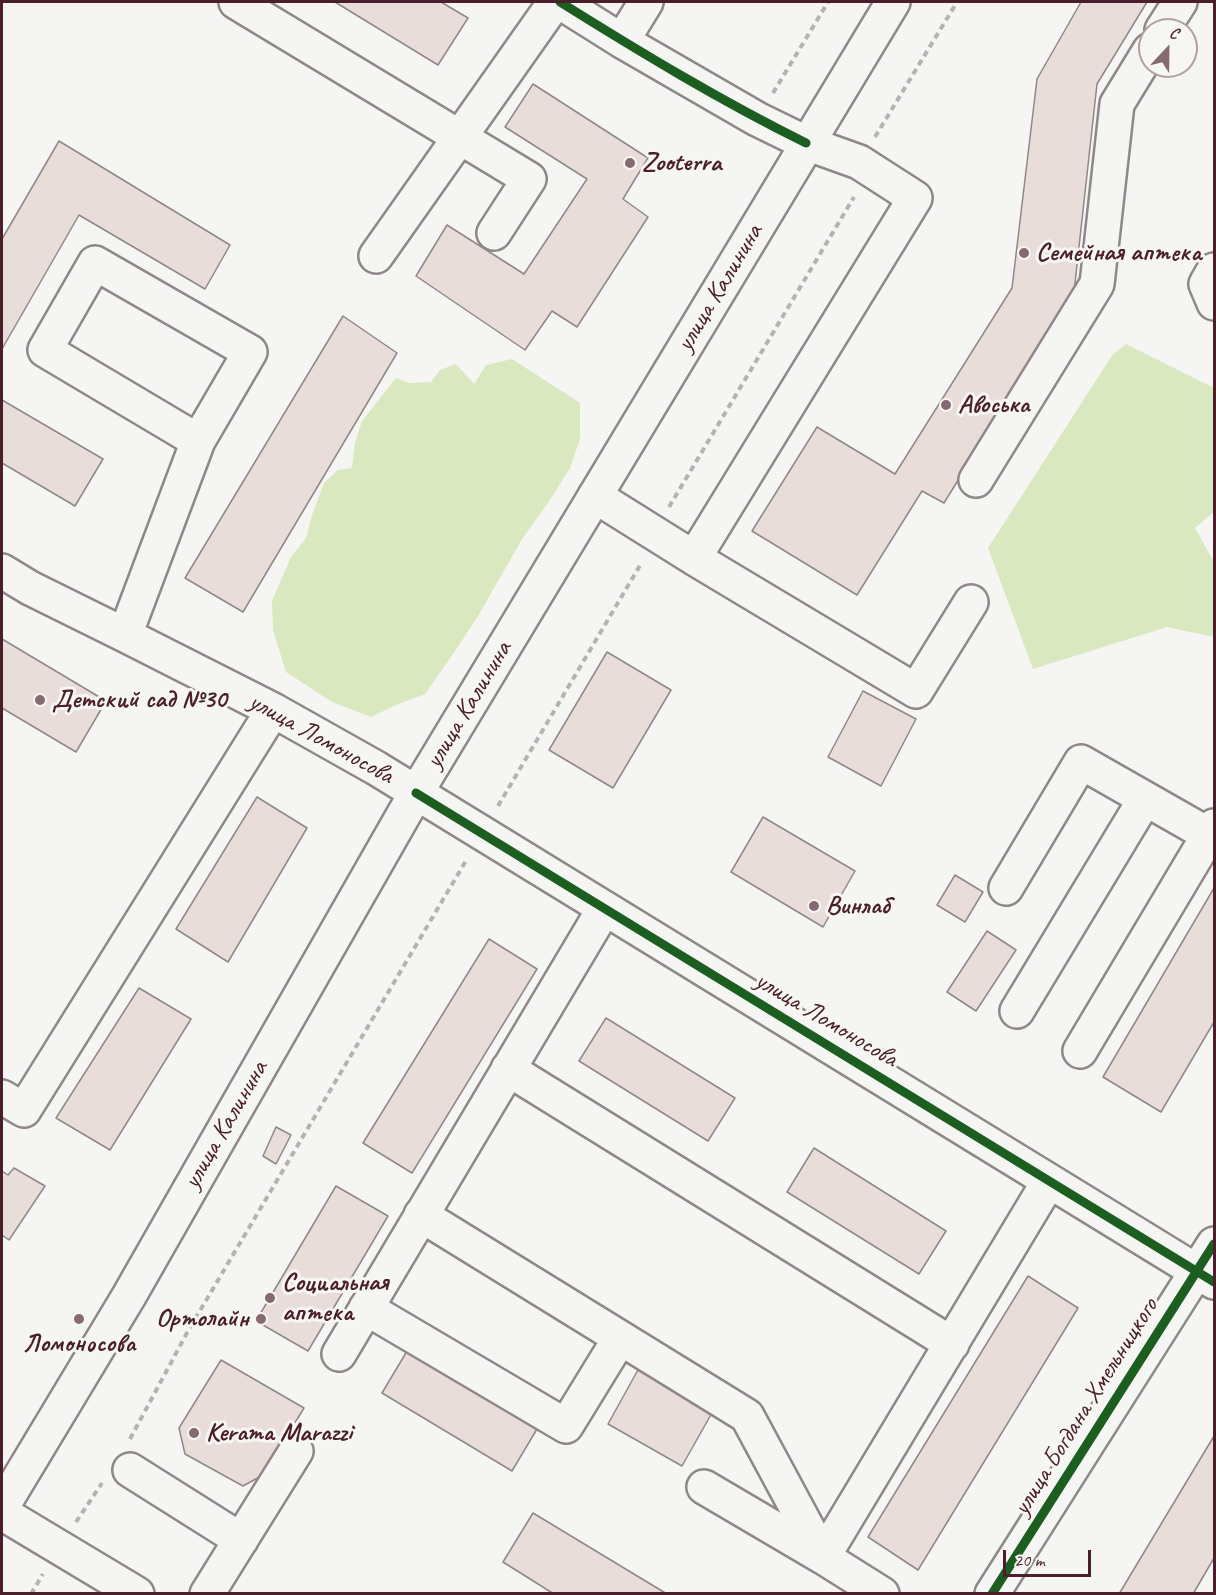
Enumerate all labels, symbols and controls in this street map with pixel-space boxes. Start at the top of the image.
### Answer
north arrow [1138,18,1198,78]
text: С [1167,22,1181,44]
place label: Zooterra [642,147,721,179]
marker: Zooterra [623,156,637,170]
street label: улица Калинина [670,219,770,357]
place label: Семейная аптека [1036,237,1201,269]
marker: Семейная аптека [1017,246,1031,260]
place label: Авоська [958,389,1030,421]
marker: Авоська [939,398,953,412]
street label: улица Калинина [419,636,519,774]
place label: Детский сад №30 [52,684,226,716]
street label: улица Ломоносова [243,686,399,792]
marker: Детский сад №30 [33,693,47,707]
place label: Винлаб [826,890,890,922]
marker: Винлаб [807,899,821,913]
street label: улица Ломоносова [749,965,903,1075]
street label: улица Калинина [177,1055,275,1195]
place label: Социальная аптека [282,1267,388,1328]
marker: Социальная аптека [263,1291,277,1305]
street label: улица Богдана Хмельницкого [1006,1293,1166,1521]
place label: Ортолайн [156,1303,249,1335]
marker: Ломоносова [72,1312,86,1326]
marker: Ортолайн [254,1312,268,1326]
place label: Ломоносова [22,1328,136,1360]
place label: Kerama Marazzi [206,1417,352,1449]
marker: Kerama Marazzi [187,1426,201,1440]
scale bar [1006,1538,1094,1576]
text: 20 m [1014,1549,1045,1571]

